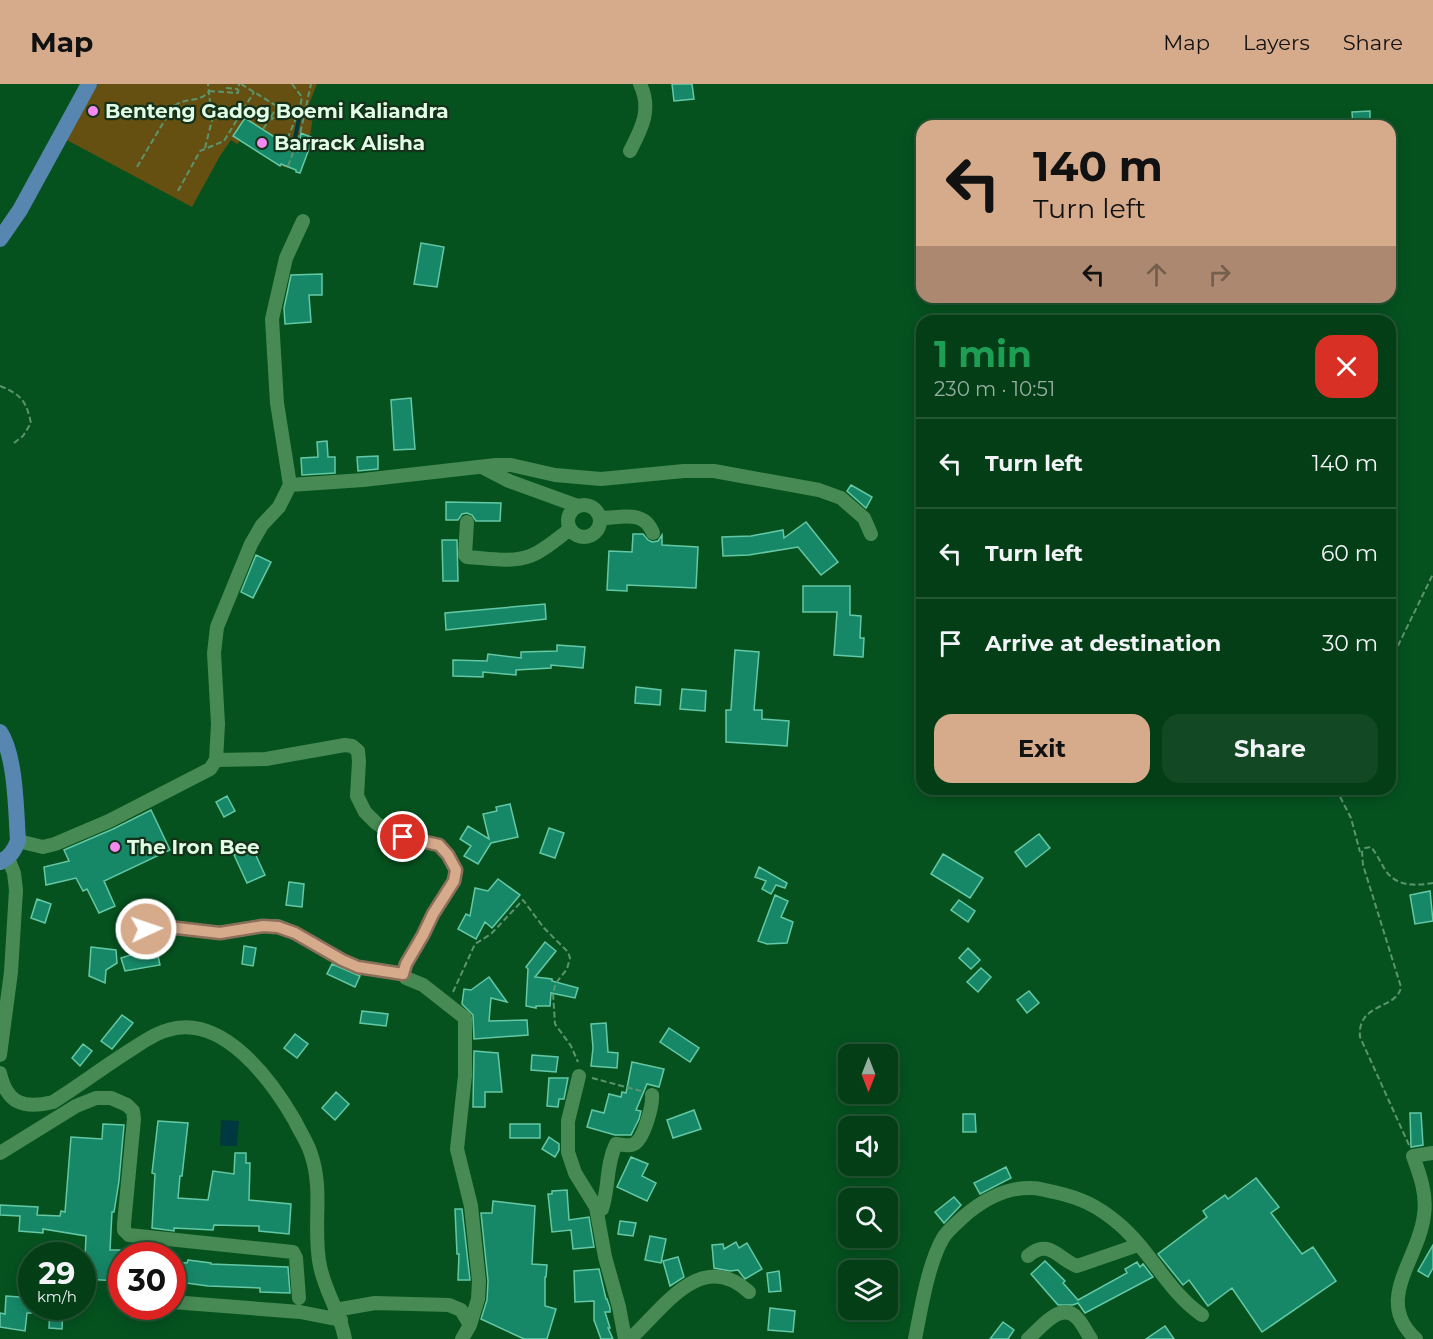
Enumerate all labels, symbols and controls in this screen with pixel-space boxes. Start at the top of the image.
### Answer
text: Map [30,25,93,59]
text: Map [1163,30,1210,55]
text: Layers [1243,30,1310,55]
text: Share [1343,30,1403,55]
place label: Benteng Gadog Boemi Kaliandra [105,99,449,123]
marker: Benteng Gadog Boemi Kaliandra [86,104,100,118]
place label: Barrack Alisha [274,131,425,155]
marker: Barrack Alisha [255,136,269,150]
text: 140 m [1033,140,1163,192]
icon: left [934,144,1012,222]
text: Turn left [1033,192,1146,225]
icon: left [1077,258,1110,291]
icon: ahead [1140,258,1173,291]
icon: right [1203,258,1236,291]
text: 1 min [934,332,1032,376]
button: close [1315,335,1378,398]
text: 230 m · 10:51 [934,377,1055,401]
icon: left [934,447,967,480]
text: Turn left [985,450,1083,477]
text: 140 m [1312,450,1378,477]
icon: left [934,537,967,570]
text: Turn left [985,540,1083,567]
text: 60 m [1321,540,1378,567]
icon: arrive [934,627,967,660]
text: Arrive at destination [985,630,1221,657]
text: 30 m [1322,630,1378,657]
button: Exit [934,714,1150,783]
button: Share [1162,714,1378,783]
pin [377,811,428,862]
icon: arrive [386,820,419,853]
place label: The Iron Bee [127,835,260,859]
marker: The Iron Bee [108,840,122,854]
position arrow [114,897,178,961]
north arrow [838,1044,898,1104]
map controls [838,1044,898,1320]
button: sound [838,1116,898,1176]
button: search [838,1188,898,1248]
speed limit sign: 30 [108,1242,186,1320]
text: 29 [39,1255,75,1292]
button: layers [838,1260,898,1320]
text: km/h [37,1287,77,1306]

